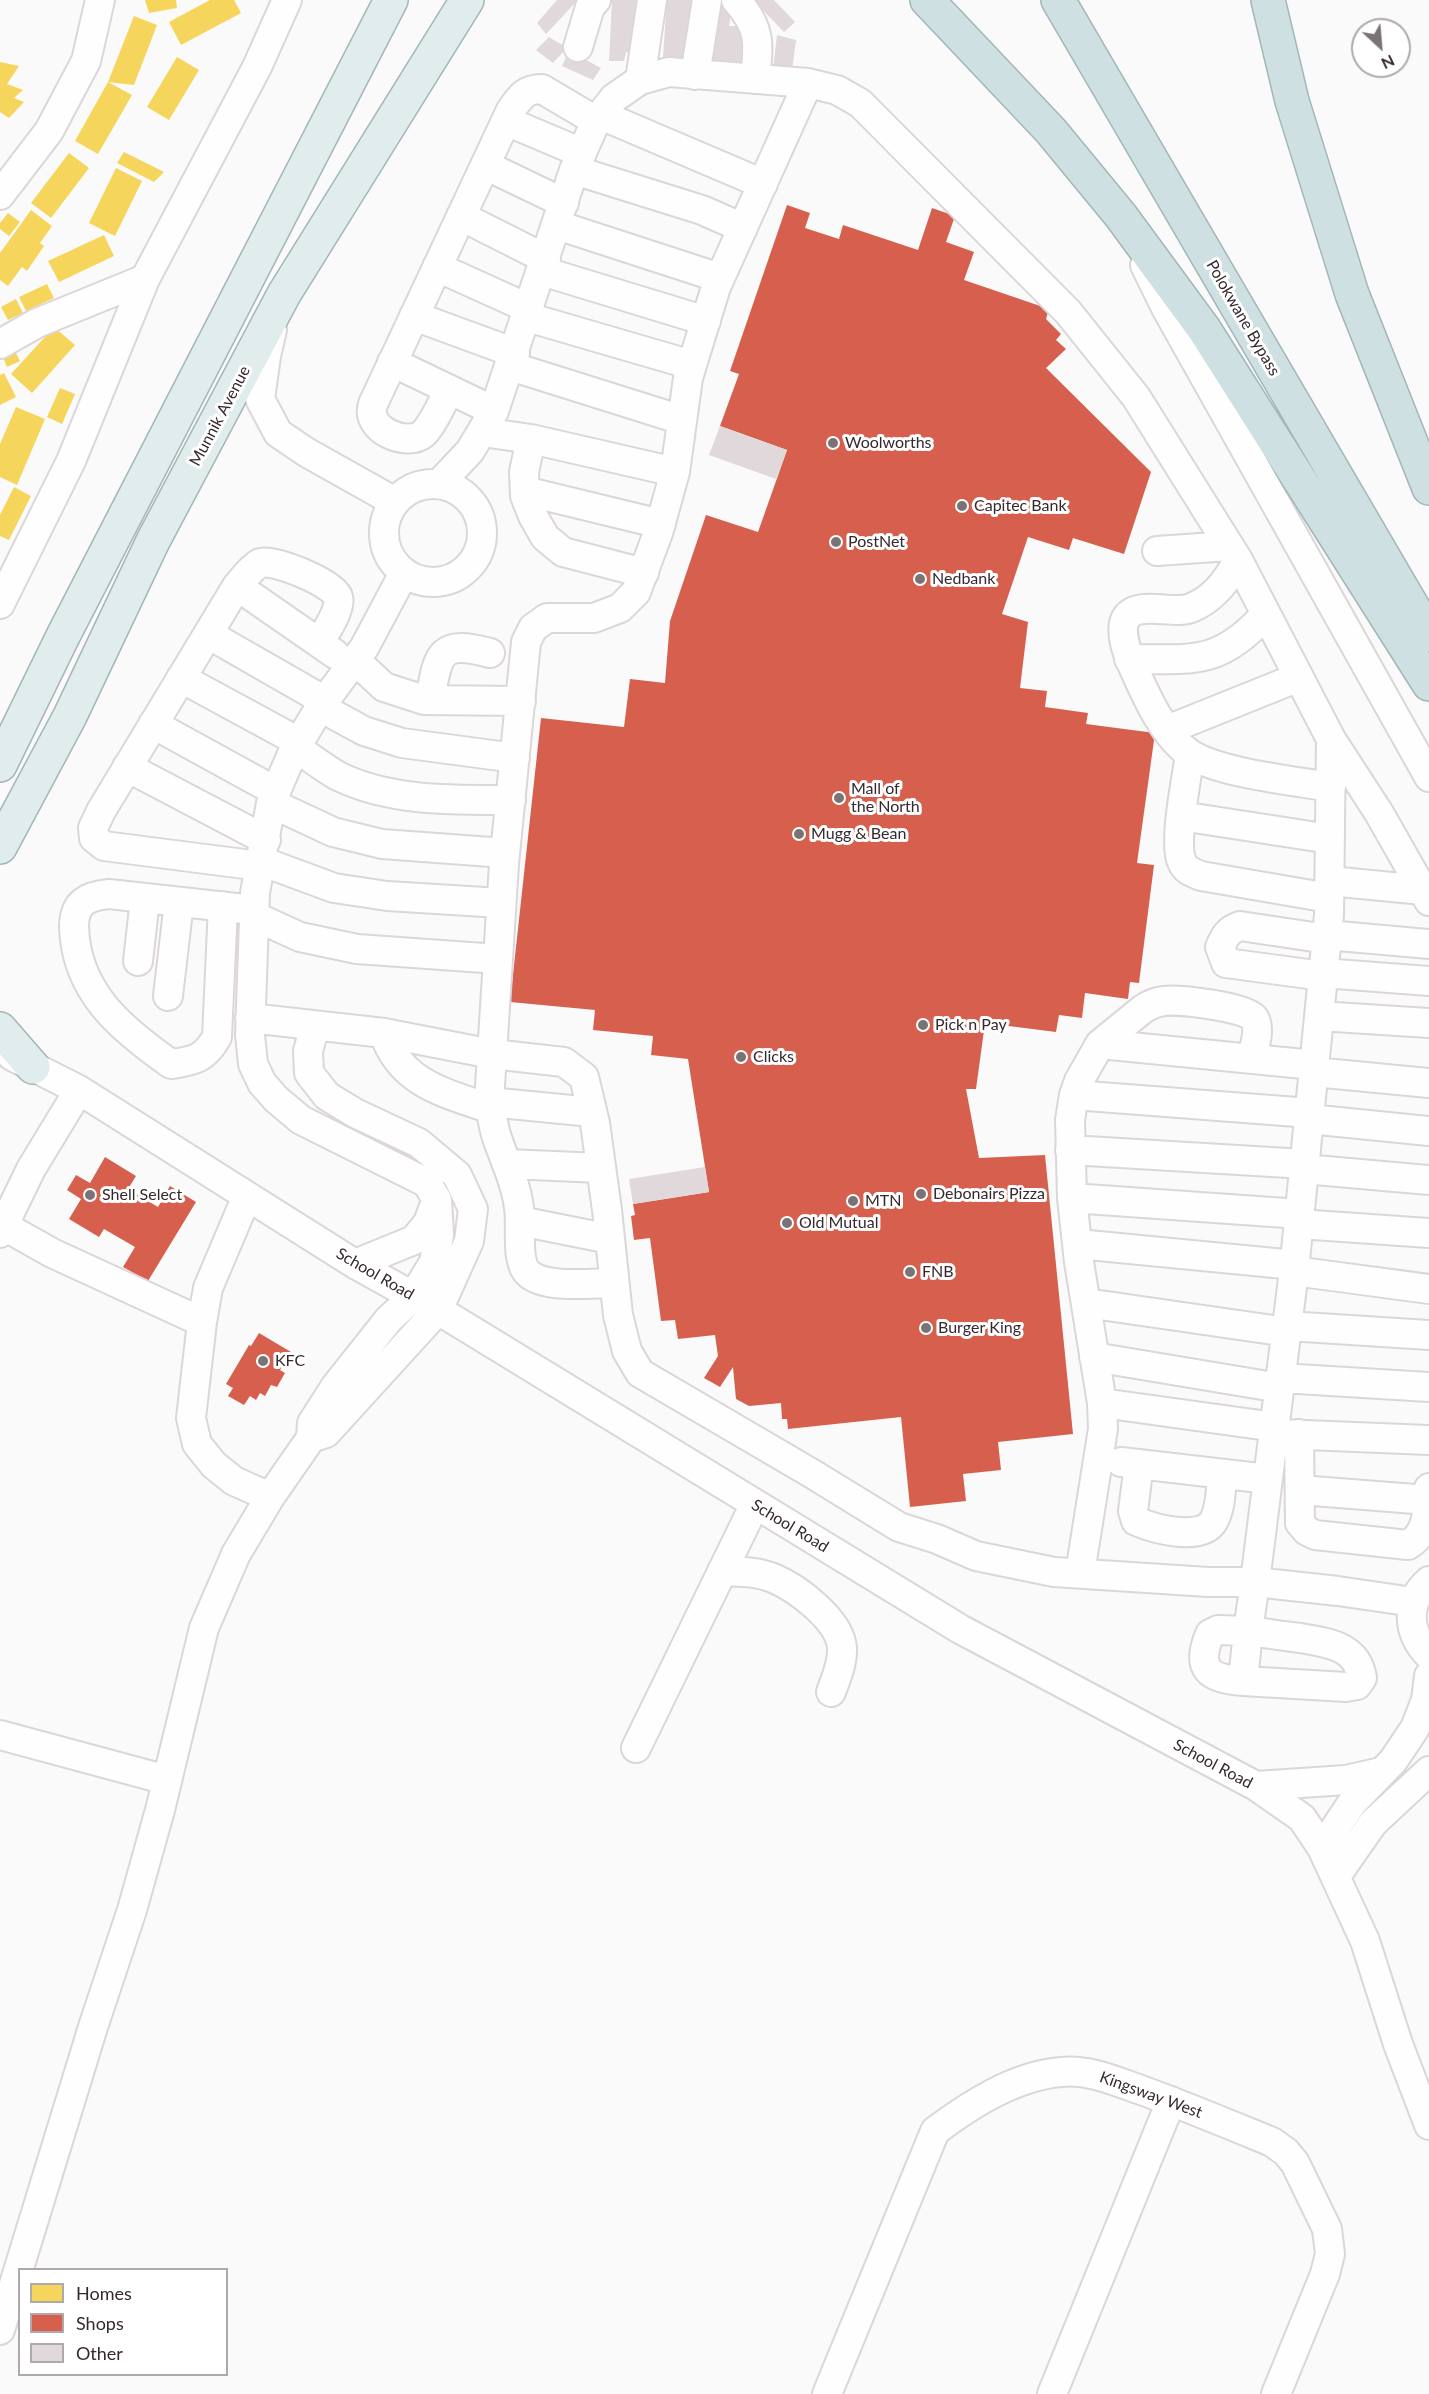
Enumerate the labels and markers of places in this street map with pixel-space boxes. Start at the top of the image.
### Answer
place label: Woolworths [845,433,932,453]
marker: Woolworths [826,436,840,450]
place label: Capitec Bank [974,496,1067,516]
marker: Capitec Bank [955,499,969,513]
place label: PostNet [848,532,905,552]
marker: PostNet [829,535,843,549]
place label: Nedbank [932,569,995,589]
marker: Nedbank [913,572,927,586]
place label: Mall of the North [851,779,920,817]
marker: Mall of the North [832,791,846,805]
place label: Mugg & Bean [811,824,906,844]
marker: Mugg & Bean [792,827,806,841]
place label: Pick n Pay [935,1015,1007,1035]
marker: Pick n Pay [916,1018,930,1032]
place label: Clicks [753,1047,794,1067]
marker: Clicks [734,1050,748,1064]
place label: Debonairs Pizza [933,1184,1045,1204]
place label: Shell Select [102,1185,182,1205]
marker: Debonairs Pizza [914,1187,928,1201]
marker: Shell Select [83,1188,97,1202]
place label: MTN [865,1191,902,1211]
marker: MTN [846,1194,860,1208]
place label: Old Mutual [799,1213,879,1233]
marker: Old Mutual [780,1216,794,1230]
place label: FNB [922,1262,954,1282]
marker: FNB [903,1265,917,1279]
place label: Burger King [938,1318,1021,1338]
marker: Burger King [919,1321,933,1335]
place label: KFC [275,1351,305,1371]
marker: KFC [256,1354,270,1368]

